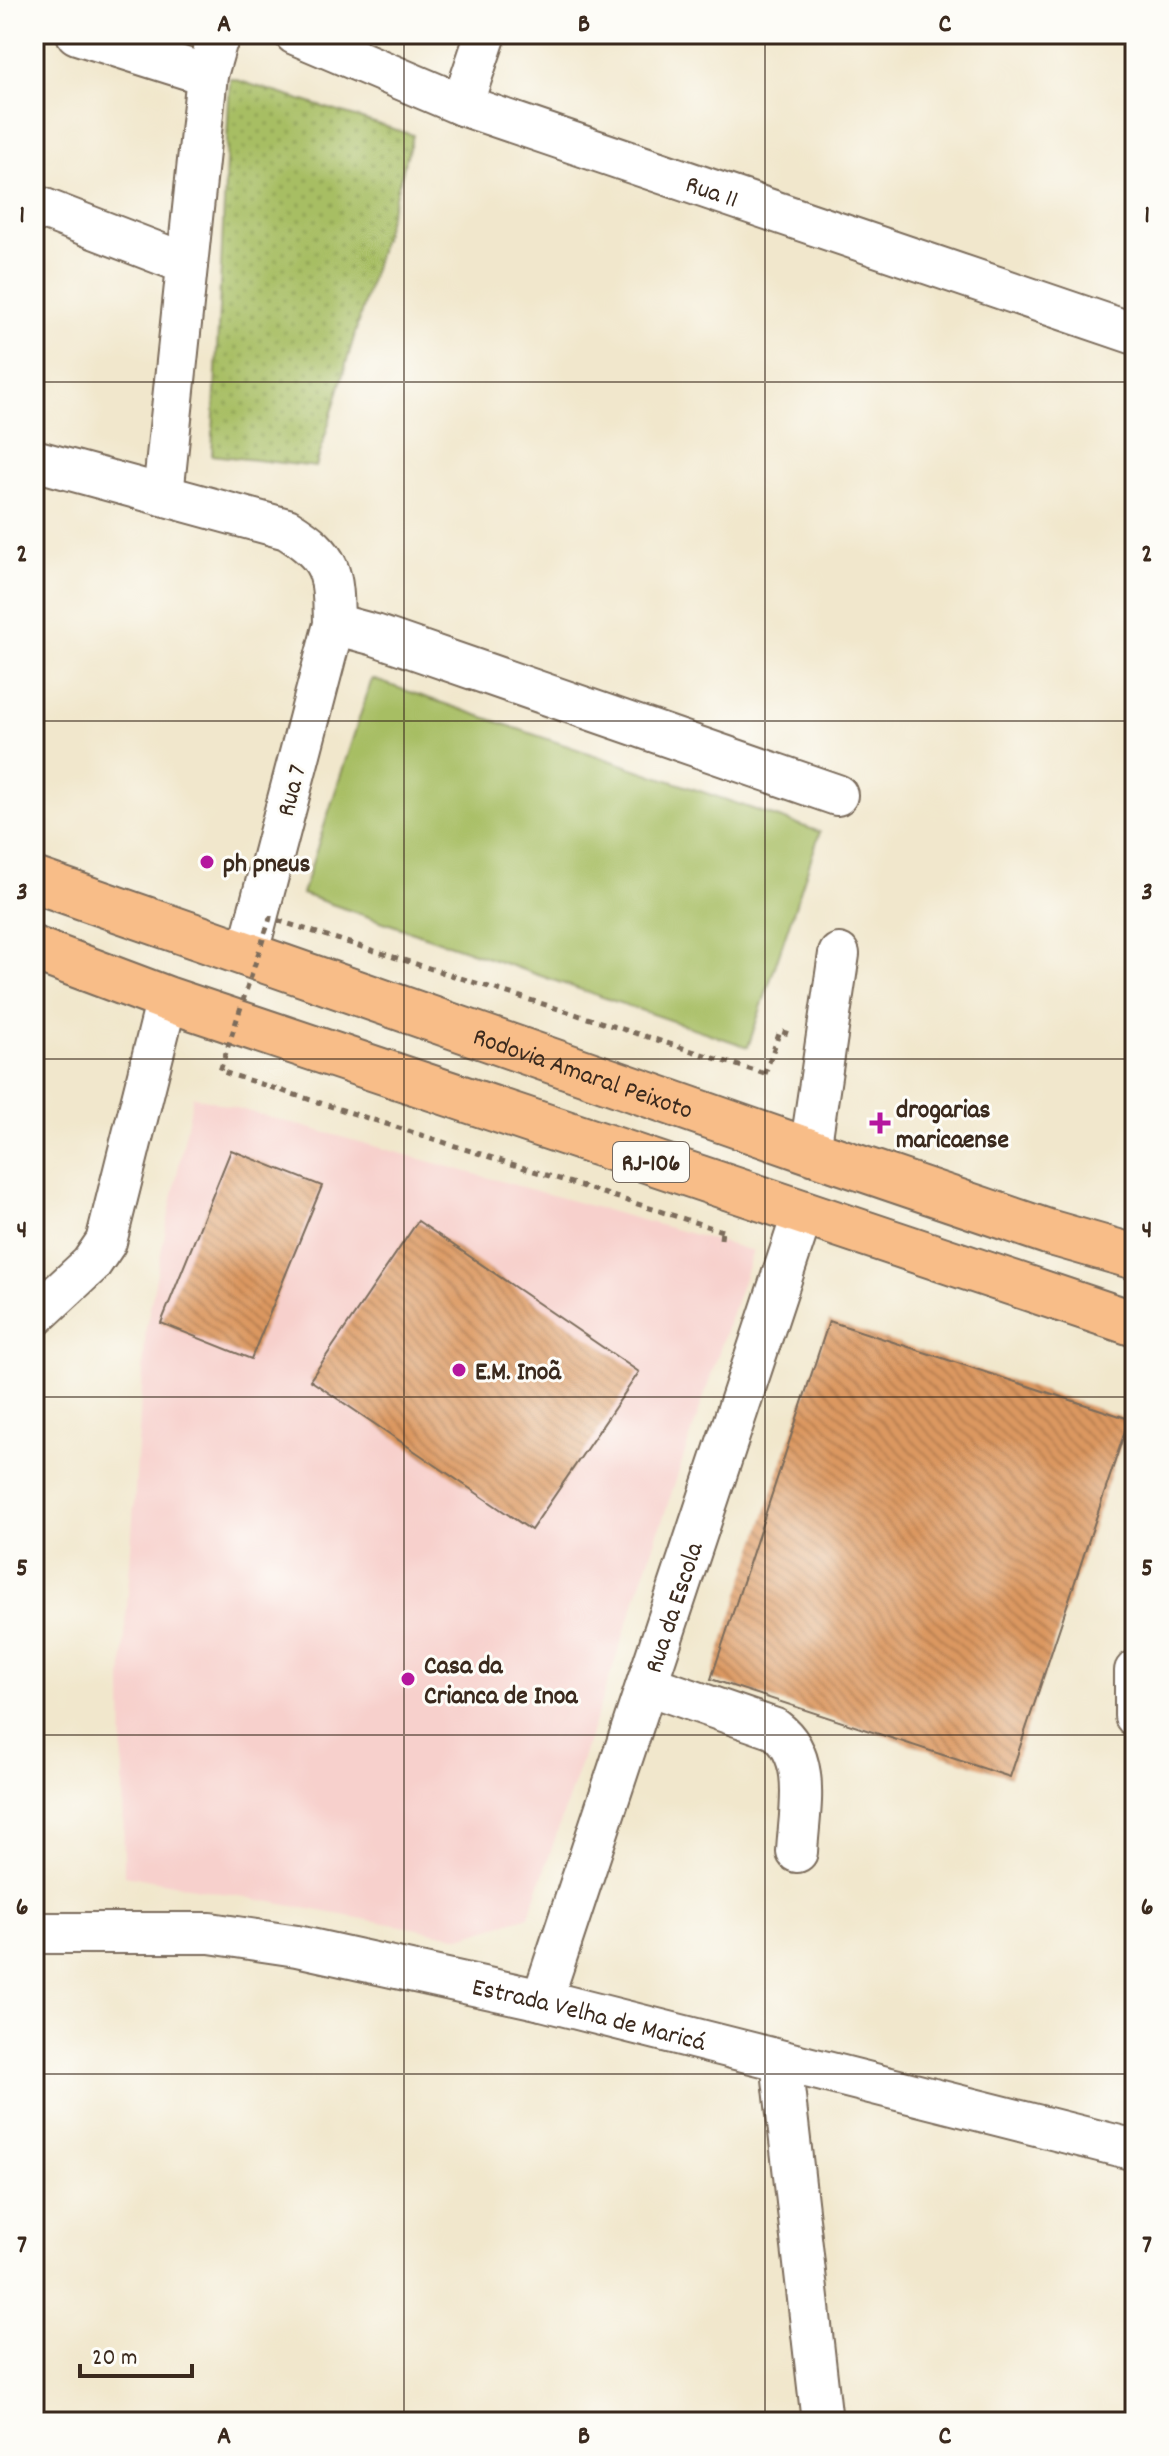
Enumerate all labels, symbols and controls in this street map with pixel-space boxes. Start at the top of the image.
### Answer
text: A [217,7,231,44]
text: B [578,7,590,44]
text: C [939,7,952,44]
street label: Rua 11 [680,167,743,220]
text: 1 [19,198,25,235]
text: 1 [1144,198,1150,235]
text: 2 [16,537,28,574]
text: 2 [1141,537,1153,574]
street label: Rua 7 [269,761,318,821]
place label: ph pneus [223,847,310,884]
marker: ph pneus [198,853,216,871]
text: 3 [16,875,28,912]
text: 3 [1141,875,1153,912]
street label: Rodovia Amaral Peixoto [467,1020,697,1131]
place label: drogarias maricaense [896,1093,1009,1160]
marker: drogarias maricaense [871,1114,889,1132]
road number: RJ-106 [613,1142,689,1182]
text: 4 [17,1213,27,1250]
text: 4 [1142,1213,1152,1250]
place label: E.M. Inoã [475,1355,562,1392]
marker: E.M. Inoã [450,1361,468,1379]
street label: Rua da Escola [637,1537,715,1678]
text: 5 [16,1551,28,1588]
text: 5 [1141,1551,1153,1588]
place label: Casa da Crianca de Inoa [424,1649,578,1716]
marker: Casa da Crianca de Inoa [399,1670,417,1688]
text: 6 [16,1890,28,1927]
text: 6 [1141,1890,1153,1927]
street label: Estrada Velha de Maricá [468,1970,710,2063]
text: 7 [17,2228,27,2265]
text: 7 [1142,2228,1152,2265]
scale bar [80,2328,192,2378]
text: 20 m [92,2342,138,2376]
text: A [217,2419,231,2456]
text: B [578,2419,590,2456]
text: C [939,2419,952,2456]

